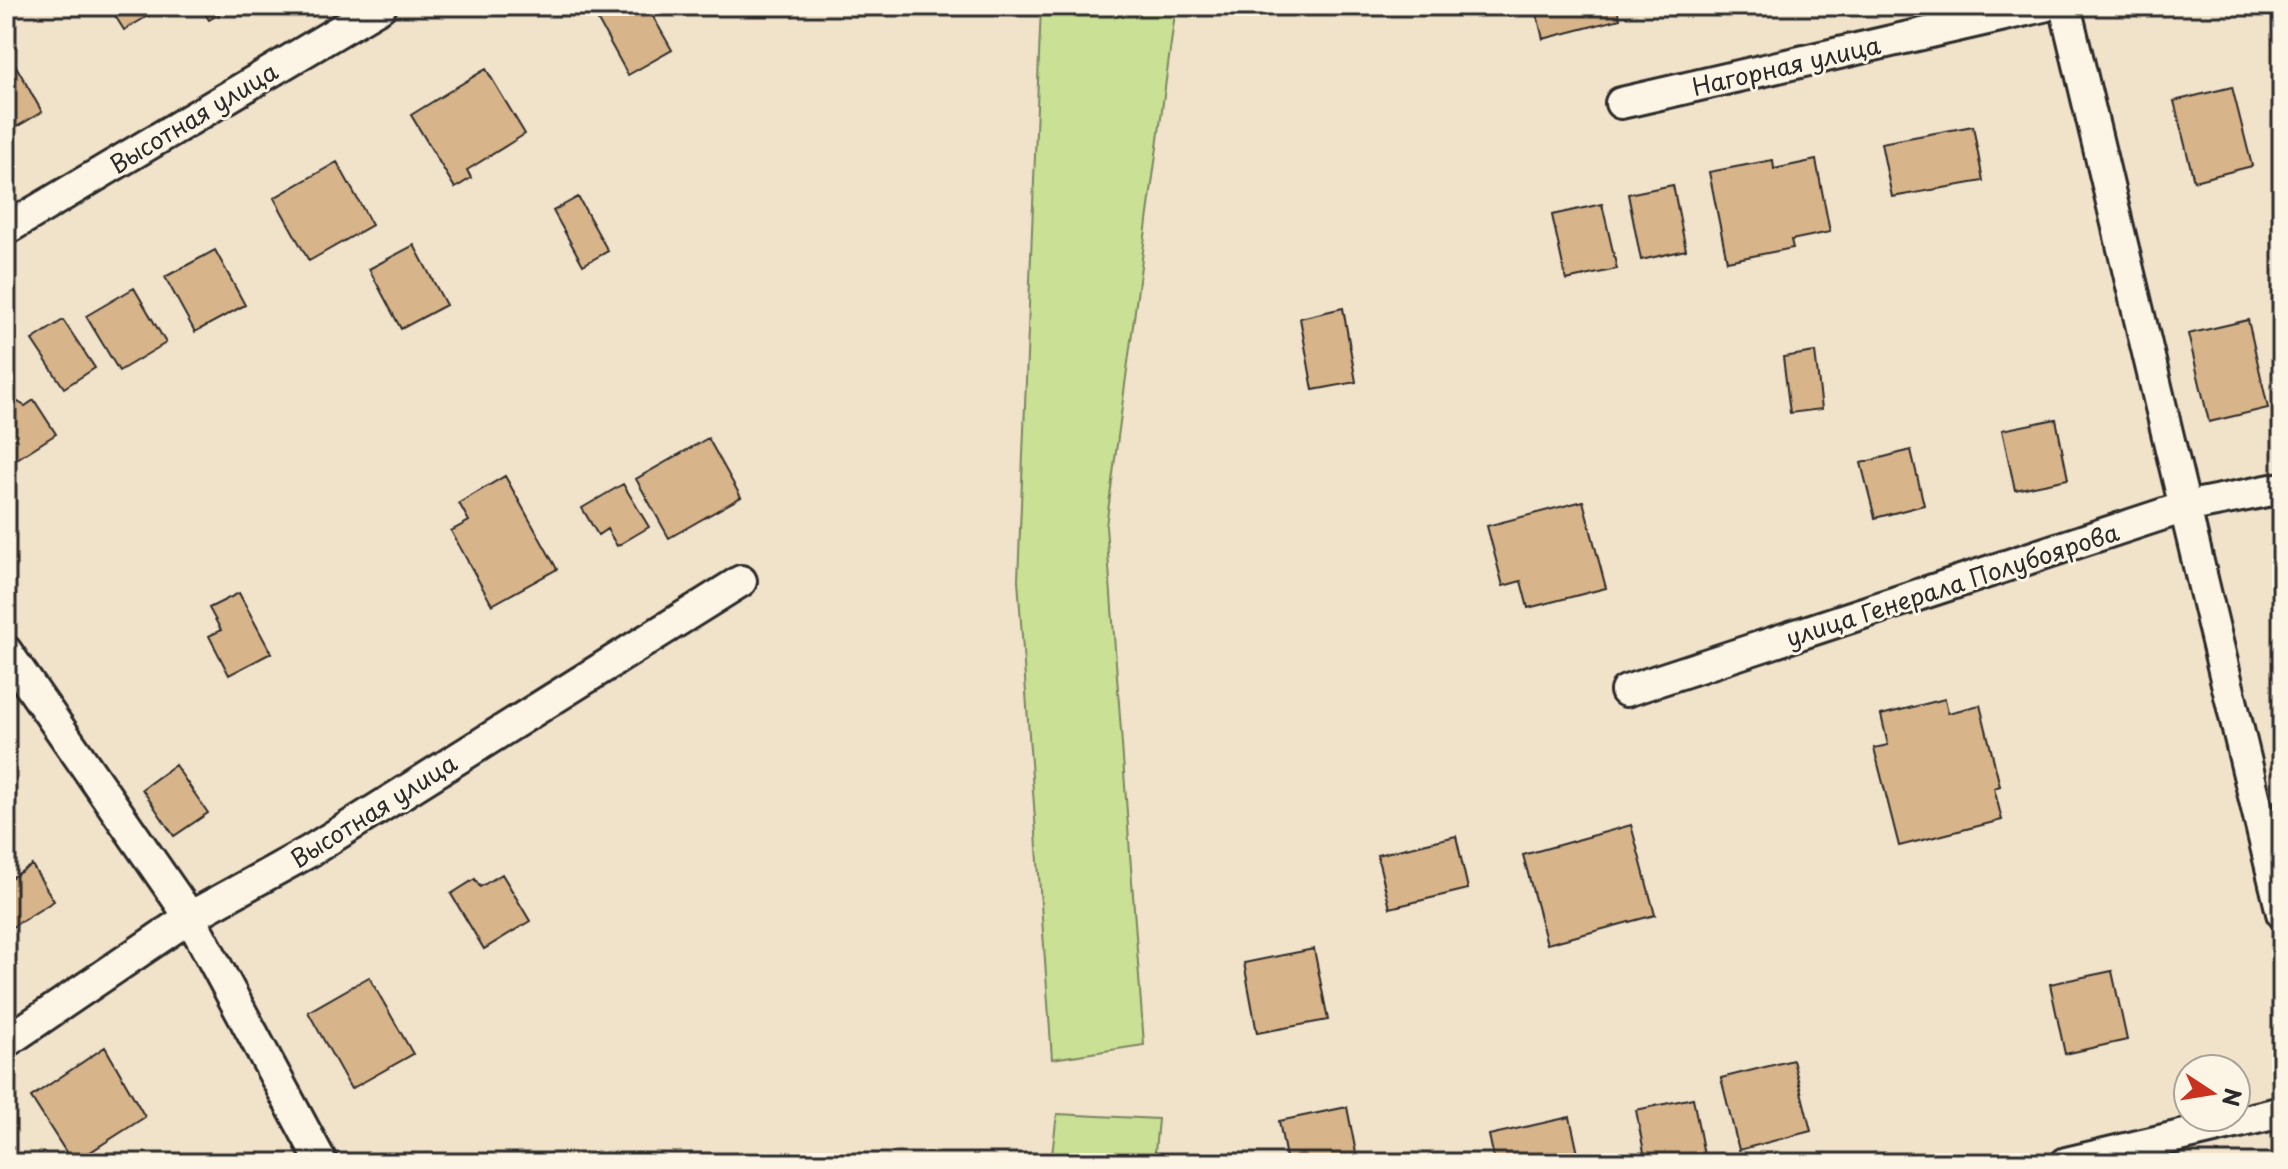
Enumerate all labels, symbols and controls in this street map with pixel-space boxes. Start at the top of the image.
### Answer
street label: Нагорная улица [1688,26,1884,104]
street label: Высотная улица [102,52,284,182]
street label: улица Генерала Полубоярова [1781,513,2123,655]
street label: Высотная улица [283,744,463,876]
north arrow [2172,1053,2252,1133]
text: N [2215,1086,2251,1109]

